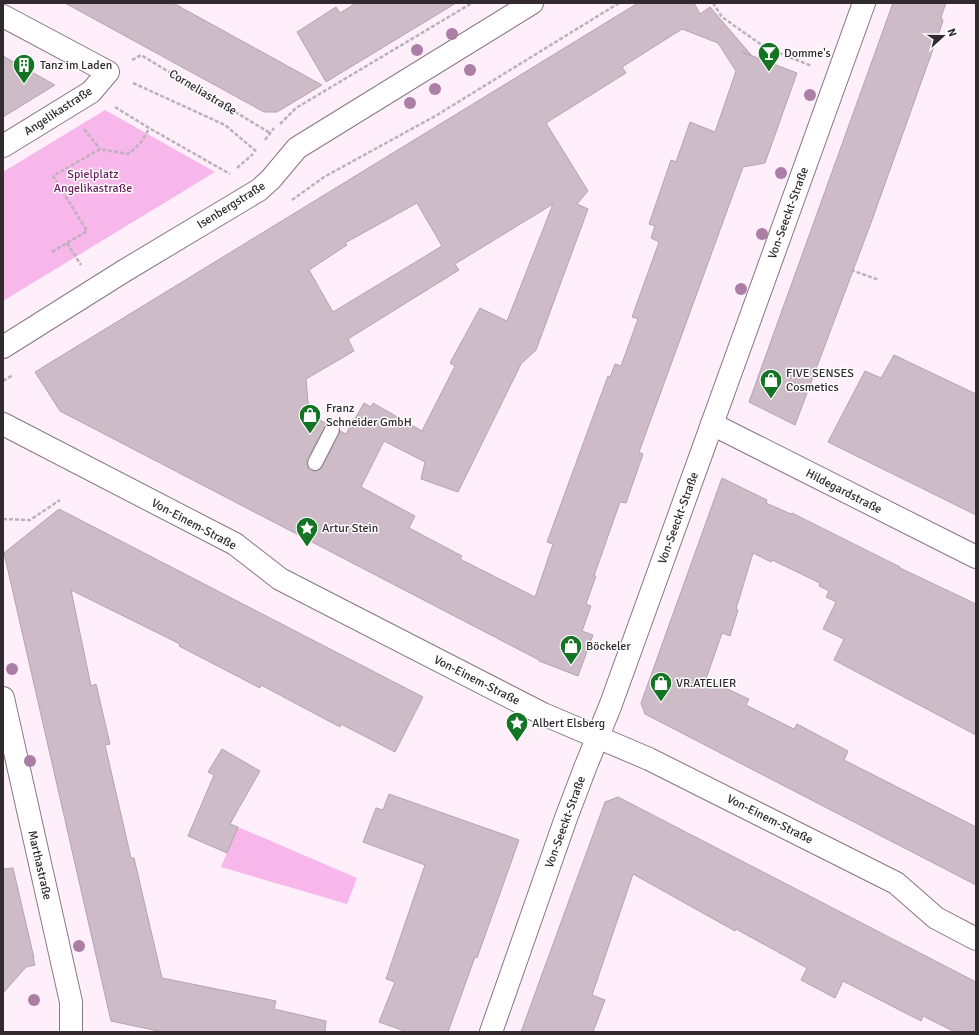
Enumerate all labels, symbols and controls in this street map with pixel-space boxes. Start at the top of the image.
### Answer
north arrow [923,16,963,56]
text: N [944,27,959,38]
bar icon: Domme's [756,40,782,73]
place label: Domme's [784,46,831,61]
building icon: Tanz im Laden [11,52,37,85]
place label: Tanz im Laden [40,58,112,73]
street label: Corneliastraße [166,66,239,119]
street label: Angelikastraße [21,84,95,139]
street label: Von-Seeckt-Straße [765,165,812,261]
park label: Spielplatz Angelikastraße [54,167,132,196]
street label: Isenbergstraße [194,178,268,232]
place label: FIVE SENSES Cosmetics [786,366,854,395]
shop icon: FIVE SENSES Cosmetics [758,367,784,400]
place label: Franz Schneider GmbH [326,401,412,430]
shop icon: Franz Schneider GmbH [297,402,323,435]
street label: Hildegardstraße [803,466,884,517]
street label: Von-Seeckt-Straße [655,470,702,566]
street label: Von-Einem-Straße [149,496,239,553]
place icon: Artur Stein [294,515,320,548]
place label: Artur Stein [322,521,378,536]
shop icon: Böckeler [558,633,584,666]
place label: Böckeler [586,639,631,654]
street label: Von-Einem-Straße [431,652,522,709]
shop icon: VR.ATELIER [648,670,674,703]
place label: VR.ATELIER [676,676,736,691]
place icon: Albert Elsberg [504,710,530,743]
place label: Albert Elsberg [532,716,605,731]
street label: Von-Seeckt-Straße [542,774,589,870]
street label: Von-Einem-Straße [724,791,815,848]
street label: Marthastraße [24,829,55,901]

